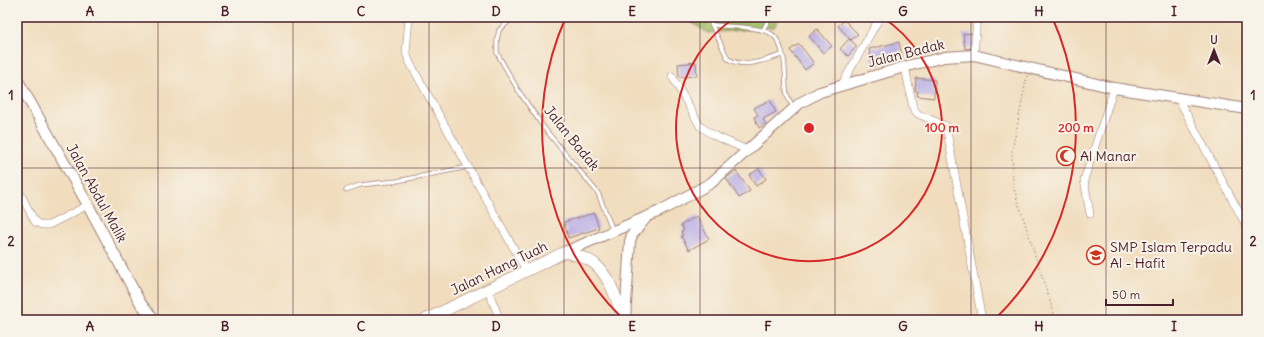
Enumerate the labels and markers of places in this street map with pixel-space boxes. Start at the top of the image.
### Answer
centre of rings [802,121,816,135]
mosque icon: Al Manar [1055,145,1077,167]
place label: Al Manar [1080,147,1137,165]
place label: SMP Islam Terpadu Al - Hafit [1110,238,1232,272]
school or university icon: SMP Islam Terpadu Al - Hafit [1085,244,1107,266]

